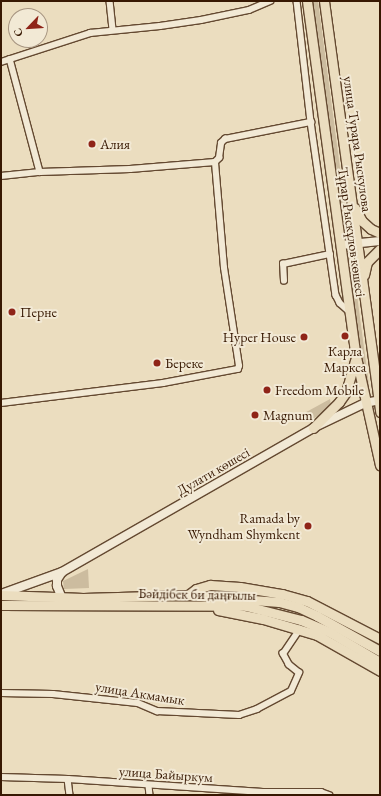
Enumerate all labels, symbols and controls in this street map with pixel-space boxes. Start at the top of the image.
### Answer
north arrow [8,8,48,48]
text: С [10,26,26,39]
street label: улица Турара Рыскулова [340,75,376,213]
place label: Алия [100,136,130,152]
marker: Алия [87,139,97,149]
street label: Тұрар Рыскұлов көшесі [335,166,369,298]
place label: Перне [20,304,57,320]
marker: Перне [7,307,17,317]
place label: Hyper House [223,329,296,345]
marker: Карла Маркса [340,331,350,341]
marker: Hyper House [299,332,309,342]
place label: Карла Маркса [324,343,366,376]
place label: Береке [165,355,203,371]
marker: Береке [152,358,162,368]
place label: Freedom Mobile [275,382,364,398]
marker: Freedom Mobile [262,385,272,395]
place label: Magnum [263,407,313,423]
marker: Magnum [250,410,260,420]
street label: Дулати көшесі [174,443,252,499]
place label: Ramada by Wyndham Shymkent [187,510,300,542]
marker: Ramada by Wyndham Shymkent [303,521,313,531]
street label: Бәйдібек би даңғылы [138,585,256,603]
street label: улица Акмамык [94,678,186,708]
street label: улица Байыркум [118,762,214,786]

